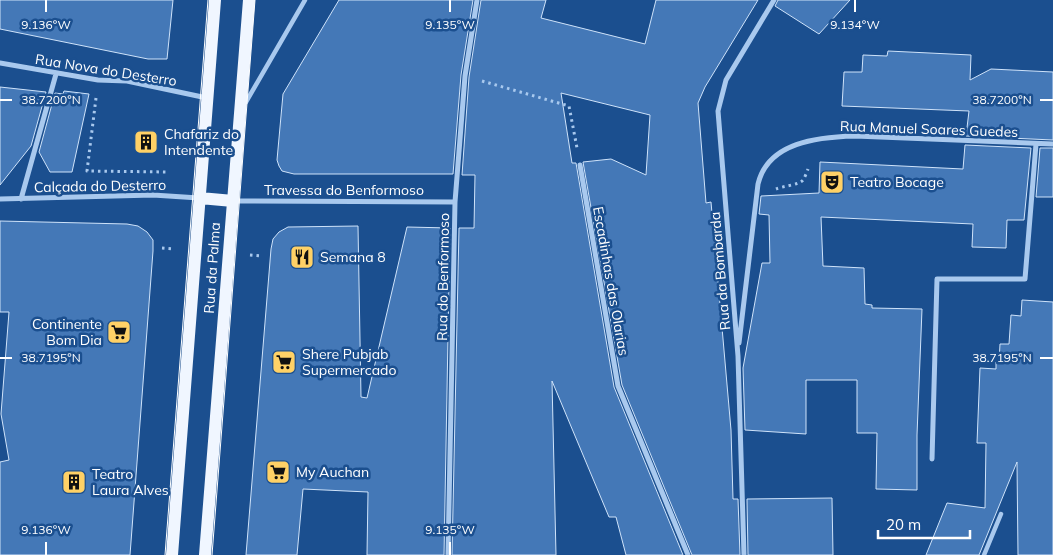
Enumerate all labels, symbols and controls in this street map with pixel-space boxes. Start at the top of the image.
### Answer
text: 9.136°W [21,17,71,32]
text: 9.135°W [425,17,475,32]
text: 9.134°W [830,17,880,32]
street label: Rua Nova do Desterro [34,50,178,90]
text: 38.7200°N [21,92,81,107]
text: 38.7200°N [972,92,1032,107]
street label: Rua Manuel Soares Guedes [840,117,1018,141]
place label: Chafariz do Intendente [164,125,239,159]
building icon: Chafariz do Intendente [133,129,159,155]
theatre icon: Teatro Bocage [819,169,845,195]
place label: Teatro Bocage [850,173,944,191]
street label: Calçada do Desterro [34,176,166,196]
street label: Travessa do Benformoso [264,181,424,199]
street label: Escadinhas das Olarias [589,205,633,357]
street label: Rua da Bombarda [706,211,734,331]
street label: Rua do Benformoso [433,213,453,341]
street label: Rua da Palma [200,222,224,314]
restaurant icon: Semana 8 [289,244,315,270]
place label: Semana 8 [320,248,386,266]
place label: Continente Bom Dia [32,315,102,349]
supermarket icon: Continente Bom Dia [106,319,132,345]
place label: Shere Pubjab Supermercado [302,345,396,379]
supermarket icon: Shere Pubjab Supermercado [271,349,297,375]
text: 38.7195°N [21,350,81,365]
text: 38.7195°N [972,350,1032,365]
supermarket icon: My Auchan [265,459,291,485]
place label: My Auchan [296,463,369,481]
place label: Teatro Laura Alves [92,465,169,499]
building icon: Teatro Laura Alves [61,469,87,495]
scale bar [878,508,970,540]
text: 20 m [886,515,921,534]
text: 9.136°W [21,522,71,537]
text: 9.135°W [425,522,475,537]

